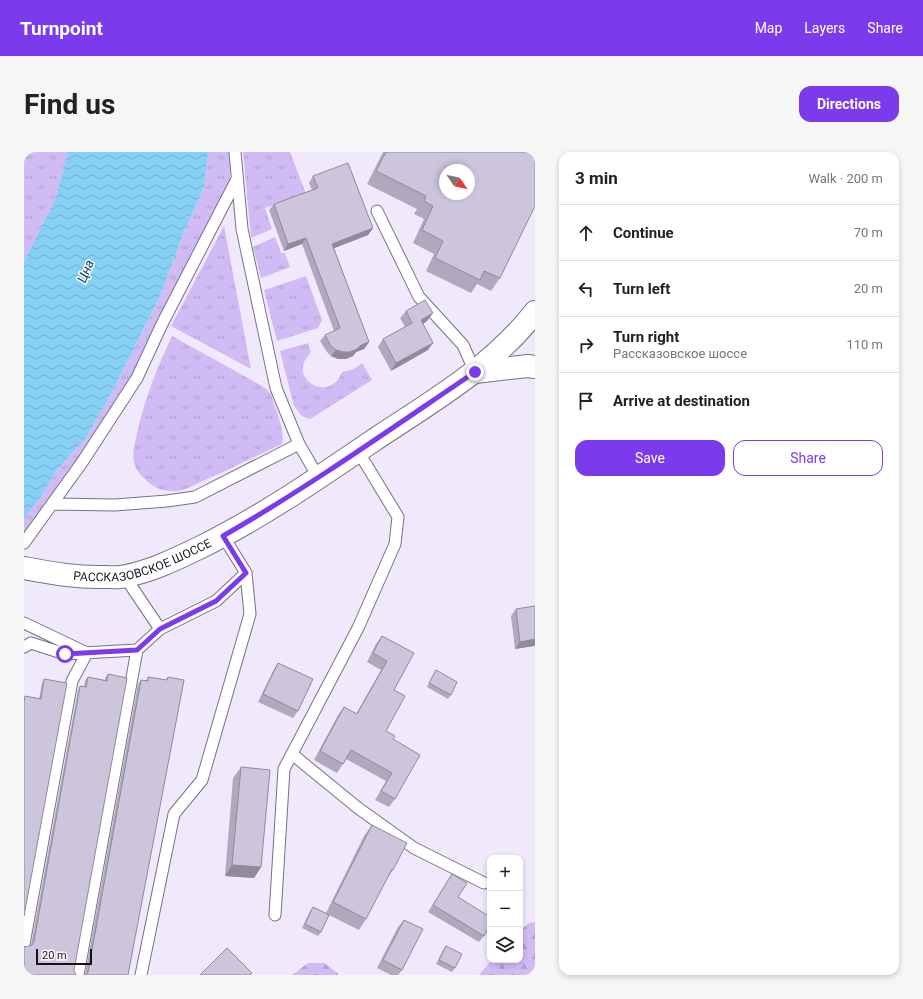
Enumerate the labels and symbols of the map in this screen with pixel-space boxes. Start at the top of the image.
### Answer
north arrow [439,164,475,200]
water label: Цна [74,257,97,285]
route end [466,363,484,381]
street label: РАССКАЗОВСКОЕ ШОССЕ [73,536,214,584]
route start [56,645,74,663]
scale bar [36,947,92,966]

